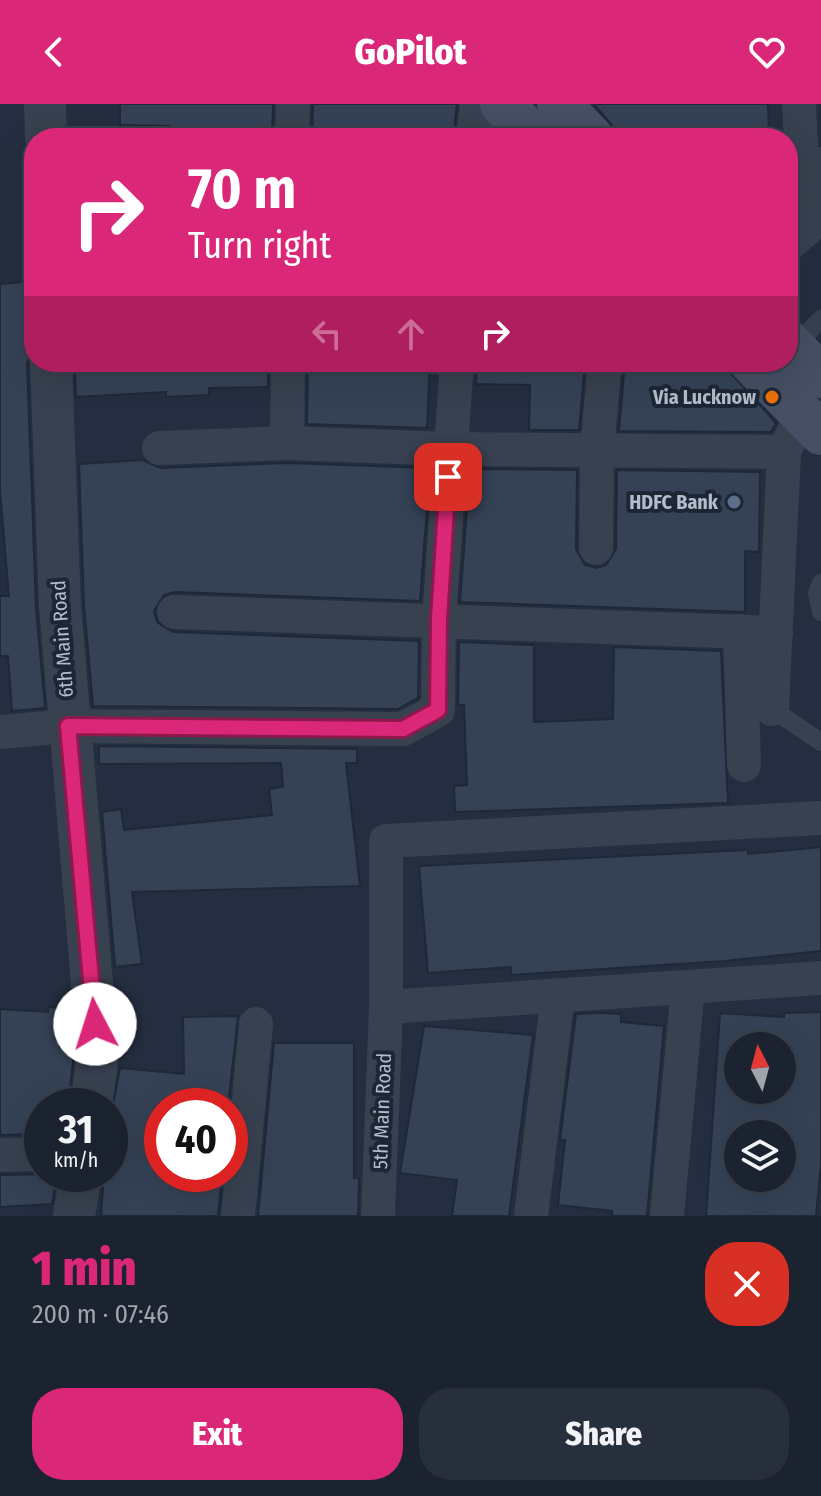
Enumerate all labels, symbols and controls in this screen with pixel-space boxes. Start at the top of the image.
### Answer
icon: back [32,30,76,74]
text: GoPilot [355,30,466,74]
icon: heart [745,30,789,74]
text: 70 m [188,156,296,223]
icon: right [56,160,160,264]
text: Turn right [188,224,331,268]
icon: left [305,312,349,356]
icon: ahead [389,312,433,356]
icon: right [473,312,517,356]
place label: Via Lucknow [652,385,756,409]
marker: Via Lucknow [763,388,781,406]
pin [414,443,482,511]
icon: arrive [426,455,470,499]
place label: HDFC Bank [629,490,719,514]
marker: HDFC Bank [725,493,743,511]
street label: 6th Main Road [46,580,78,698]
position arrow [53,982,137,1066]
north arrow [724,1032,796,1104]
map controls [724,1032,796,1192]
street label: 5th Main Road [368,1052,396,1170]
speed limit sign: 40 [144,1088,248,1192]
text: 31 [58,1106,94,1154]
button: layers [724,1120,796,1192]
text: km/h [54,1148,98,1172]
text: 1 min [32,1240,136,1298]
button: close [705,1242,789,1326]
text: 200 m · 07:46 [32,1299,169,1330]
button: Exit [32,1388,403,1480]
button: Share [419,1388,789,1480]

